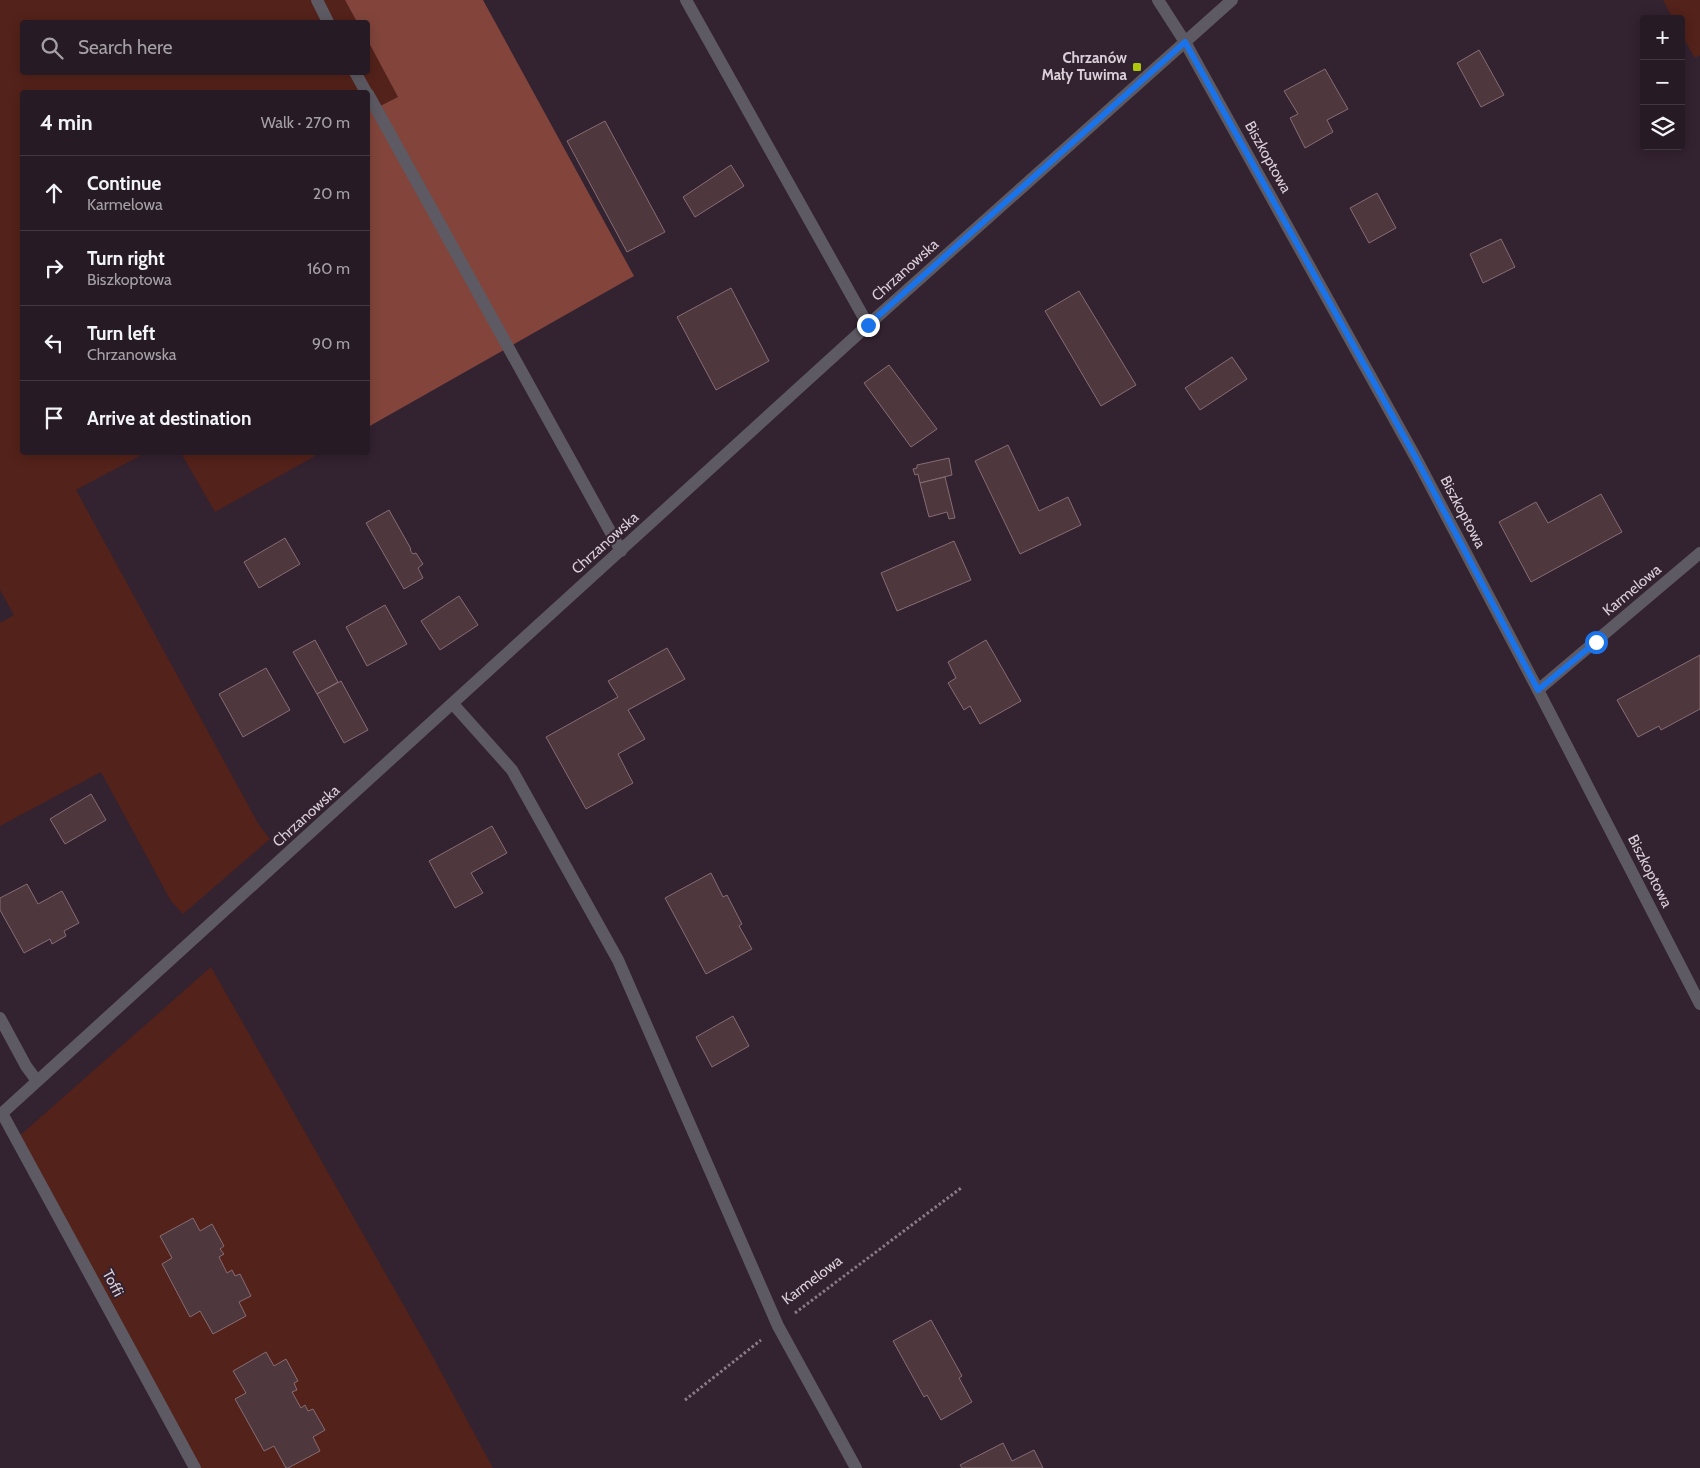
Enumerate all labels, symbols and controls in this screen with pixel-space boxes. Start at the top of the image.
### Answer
map controls [1640,15,1685,150]
button: + [1640,15,1685,60]
search box [20,20,370,75]
icon: search [38,34,66,62]
text: Search here [78,36,172,59]
place label: Chrzanów Mały Tuwima [1041,49,1128,84]
button: − [1640,60,1685,105]
marker: Chrzanów Mały Tuwima [1131,61,1143,73]
button: layers [1640,105,1685,150]
text: 4 min [40,110,93,135]
text: Walk · 270 m [261,113,350,132]
street label: Biszkoptowa [1241,118,1296,197]
text: Continue [87,172,161,195]
icon: ahead [40,179,68,207]
text: 20 m [313,184,350,203]
text: Karmelowa [87,195,163,214]
street label: Chrzanowska [868,235,943,305]
text: Turn right [87,247,165,270]
icon: right [40,254,68,282]
text: 160 m [307,259,350,278]
text: Biszkoptowa [87,270,172,289]
route end [857,314,880,337]
text: Turn left [87,322,155,345]
icon: left [40,329,68,357]
text: 90 m [312,334,350,353]
text: Chrzanowska [87,345,176,364]
icon: arrive [40,404,68,432]
text: Arrive at destination [87,407,251,430]
street label: Biszkoptowa [1436,473,1490,552]
street label: Chrzanowska [568,508,643,578]
street label: Karmelowa [1599,560,1666,620]
route start [1585,631,1608,654]
street label: Chrzanowska [269,781,344,851]
street label: Biszkoptowa [1624,832,1676,911]
street label: Karmelowa [778,1251,846,1309]
street label: Toffi [98,1266,128,1300]

